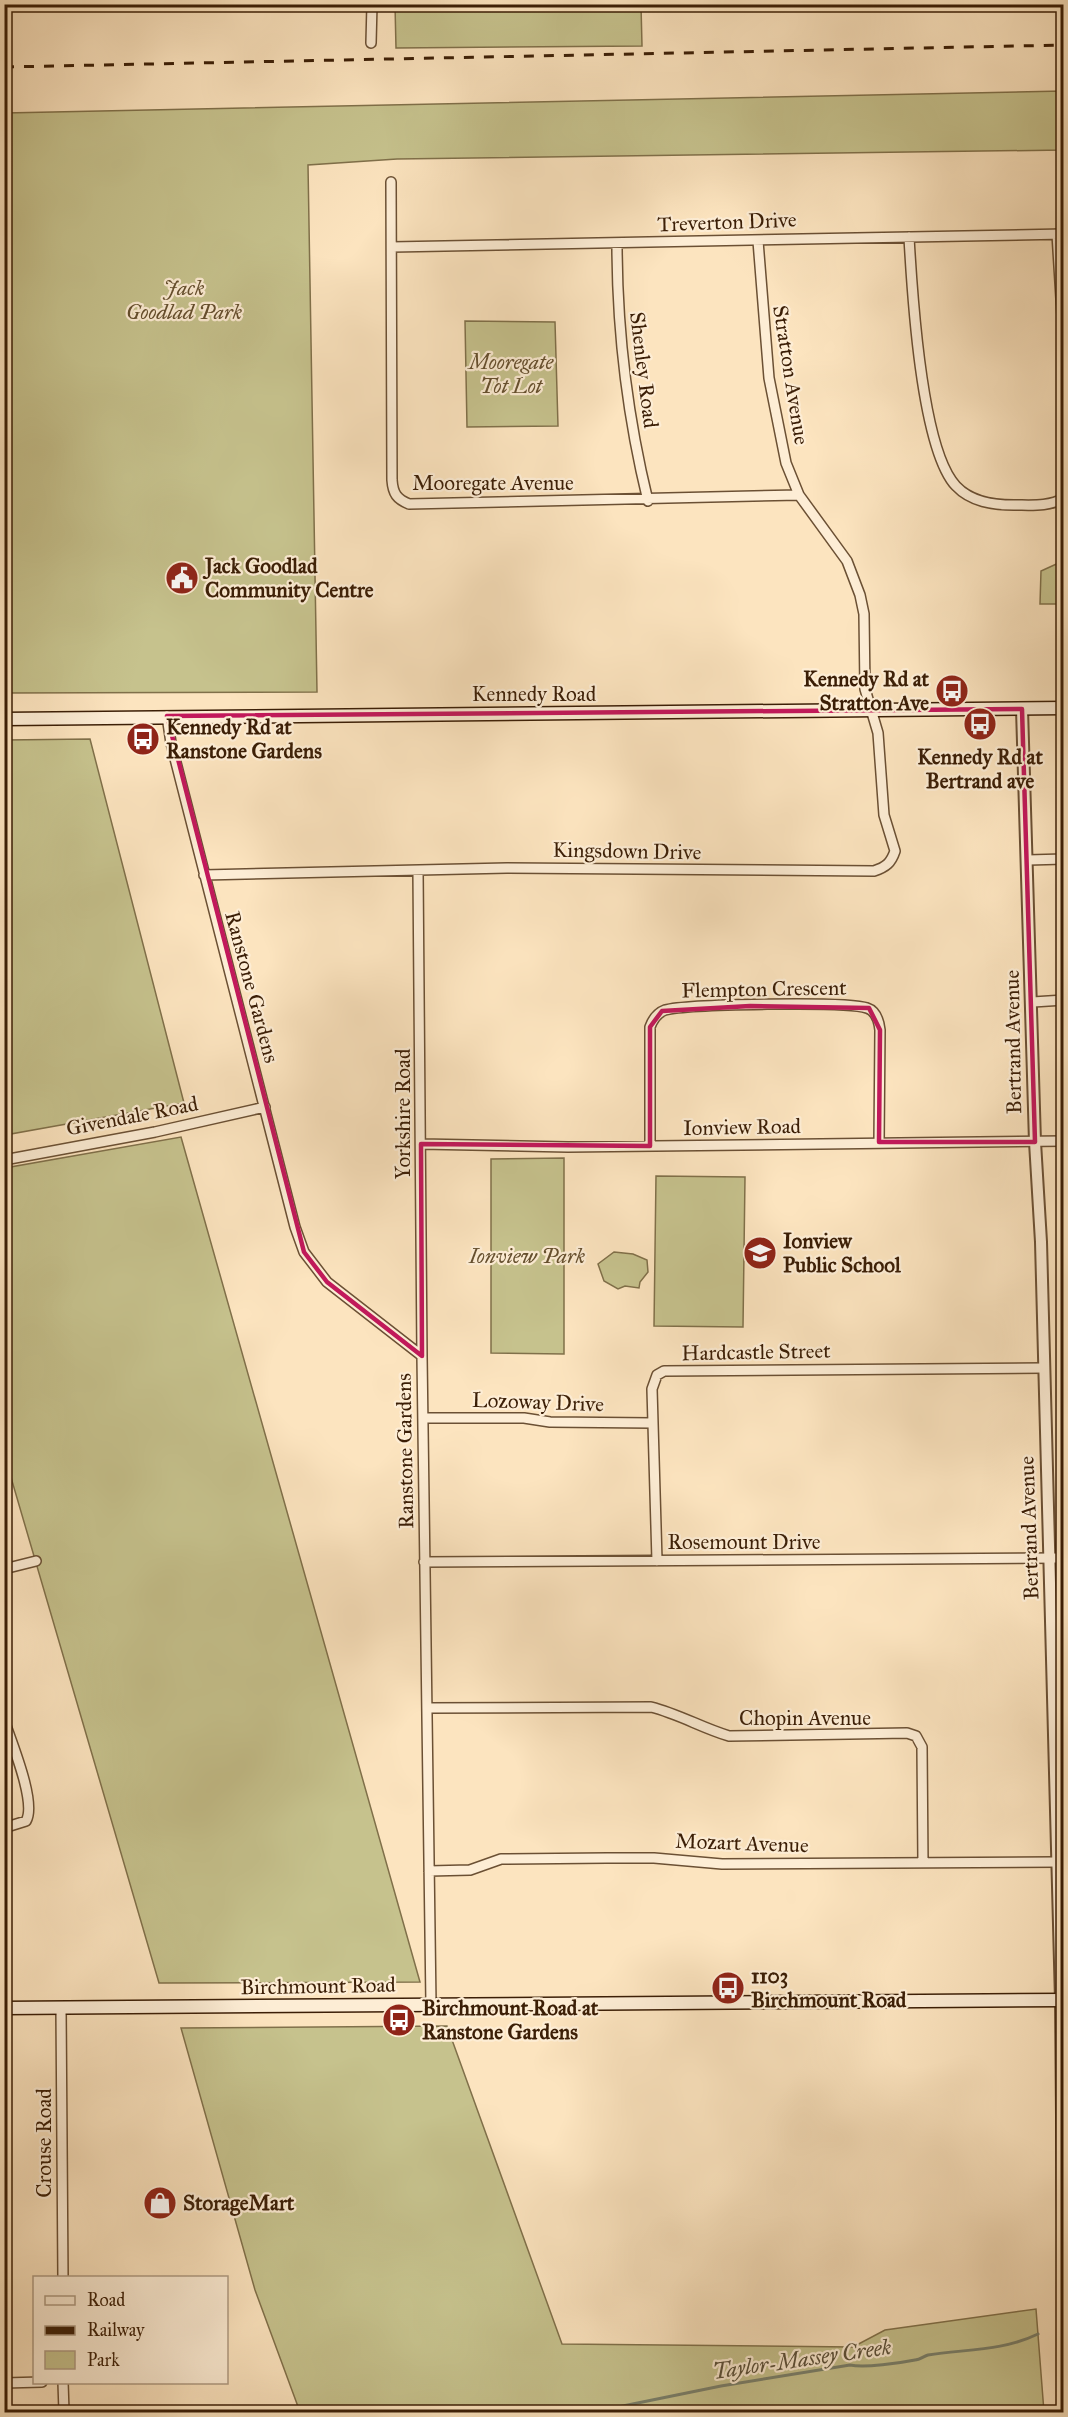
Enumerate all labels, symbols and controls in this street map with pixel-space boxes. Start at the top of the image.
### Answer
street label: Treverton Drive [657,207,797,237]
park label: Jack Goodlad Park [126,275,243,325]
street label: Stratton Avenue [767,303,815,447]
street label: Shenley Road [624,310,664,430]
park label: Mooregate Tot Lot [467,349,555,399]
street label: Mooregate Avenue [412,470,574,496]
place label: Jack Goodlad Community Centre [202,553,374,603]
public building icon: Jack Goodlad Community Centre [164,560,200,596]
place label: Kennedy Rd at Stratton Ave [803,666,930,716]
bus stop icon: Kennedy Rd at Stratton Ave [934,673,970,709]
street label: Kennedy Road [472,681,597,707]
bus stop icon: Kennedy Rd at Bertrand ave [962,706,998,742]
place label: Kennedy Rd at Ranstone Gardens [166,714,322,764]
bus stop icon: Kennedy Rd at Ranstone Gardens [125,721,161,757]
place label: Kennedy Rd at Bertrand ave [917,744,1043,794]
street label: Kingsdown Drive [552,837,702,865]
street label: Ranstone Gardens [219,908,285,1066]
street label: Bertrand Avenue [999,969,1027,1114]
street label: Flempton Crescent [681,975,847,1003]
street label: Yorkshire Road [390,1048,416,1179]
street label: Givendale Road [64,1090,201,1142]
street label: Ionview Road [683,1113,802,1141]
place label: Ionview Public School [783,1228,902,1278]
school or university icon: Ionview Public School [742,1235,778,1271]
park label: Ionview Park [468,1243,586,1269]
street label: Hardcastle Street [681,1338,831,1366]
street label: Ranstone Gardens [391,1373,419,1529]
street label: Lozoway Drive [472,1387,605,1417]
street label: Bertrand Avenue [1013,1455,1045,1600]
street label: Rosemount Drive [667,1529,821,1555]
street label: Chopin Avenue [739,1705,871,1731]
street label: Mozart Avenue [675,1828,809,1858]
place label: 1103 Birchmount Road [751,1963,907,2013]
bus stop icon: 1103 Birchmount Road [710,1970,746,2006]
street label: Birchmount Road [240,1972,396,2000]
place label: Birchmount Road at Ranstone Gardens [422,1995,599,2045]
bus stop icon: Birchmount Road at Ranstone Gardens [381,2002,417,2038]
street label: Crouse Road [31,2088,57,2198]
shop icon: StorageMart [142,2185,178,2221]
place label: StorageMart [183,2190,295,2216]
legend [33,2276,228,2384]
text: Road [87,2289,125,2311]
text: Railway [87,2319,145,2341]
water label: Taylor-Massey Creek [711,2333,893,2385]
text: Park [87,2349,120,2371]

